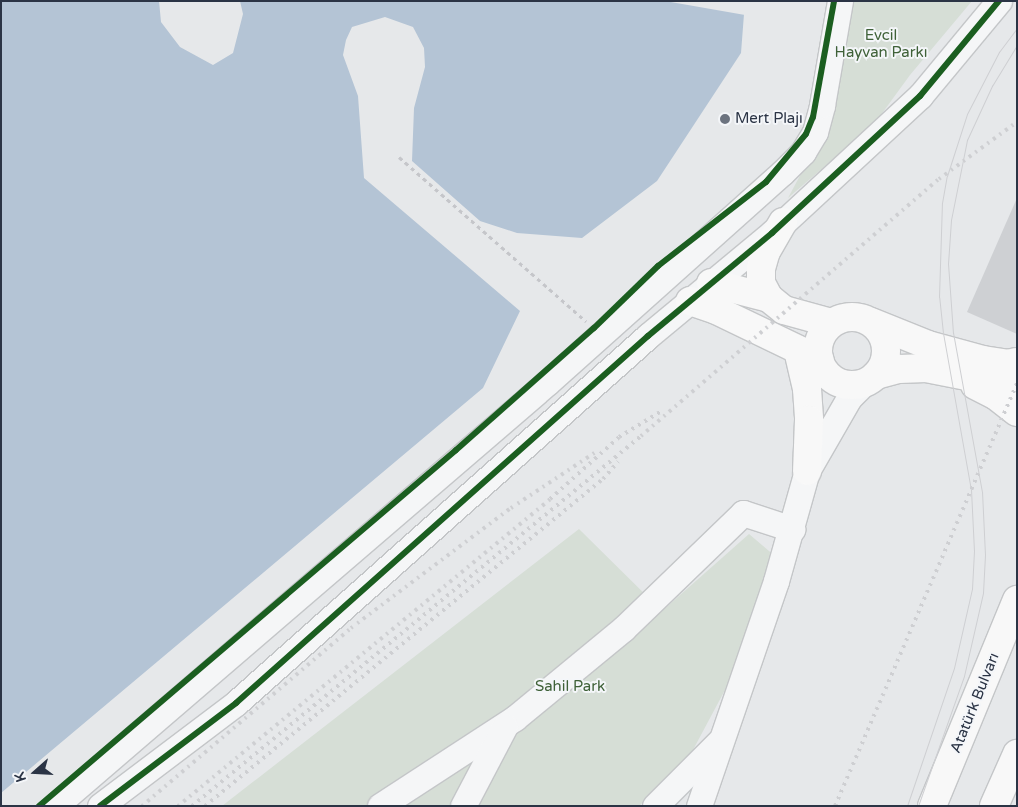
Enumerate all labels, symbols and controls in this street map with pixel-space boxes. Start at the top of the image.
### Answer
park label: Evcil Hayvan Parkı [835,26,927,61]
place label: Mert Plajı [735,110,803,128]
marker: Mert Plajı [719,113,731,125]
street label: Atatürk Bulvarı [947,650,1003,756]
park label: Sahil Park [535,678,605,696]
north arrow [10,747,60,797]
text: K [11,770,30,784]

